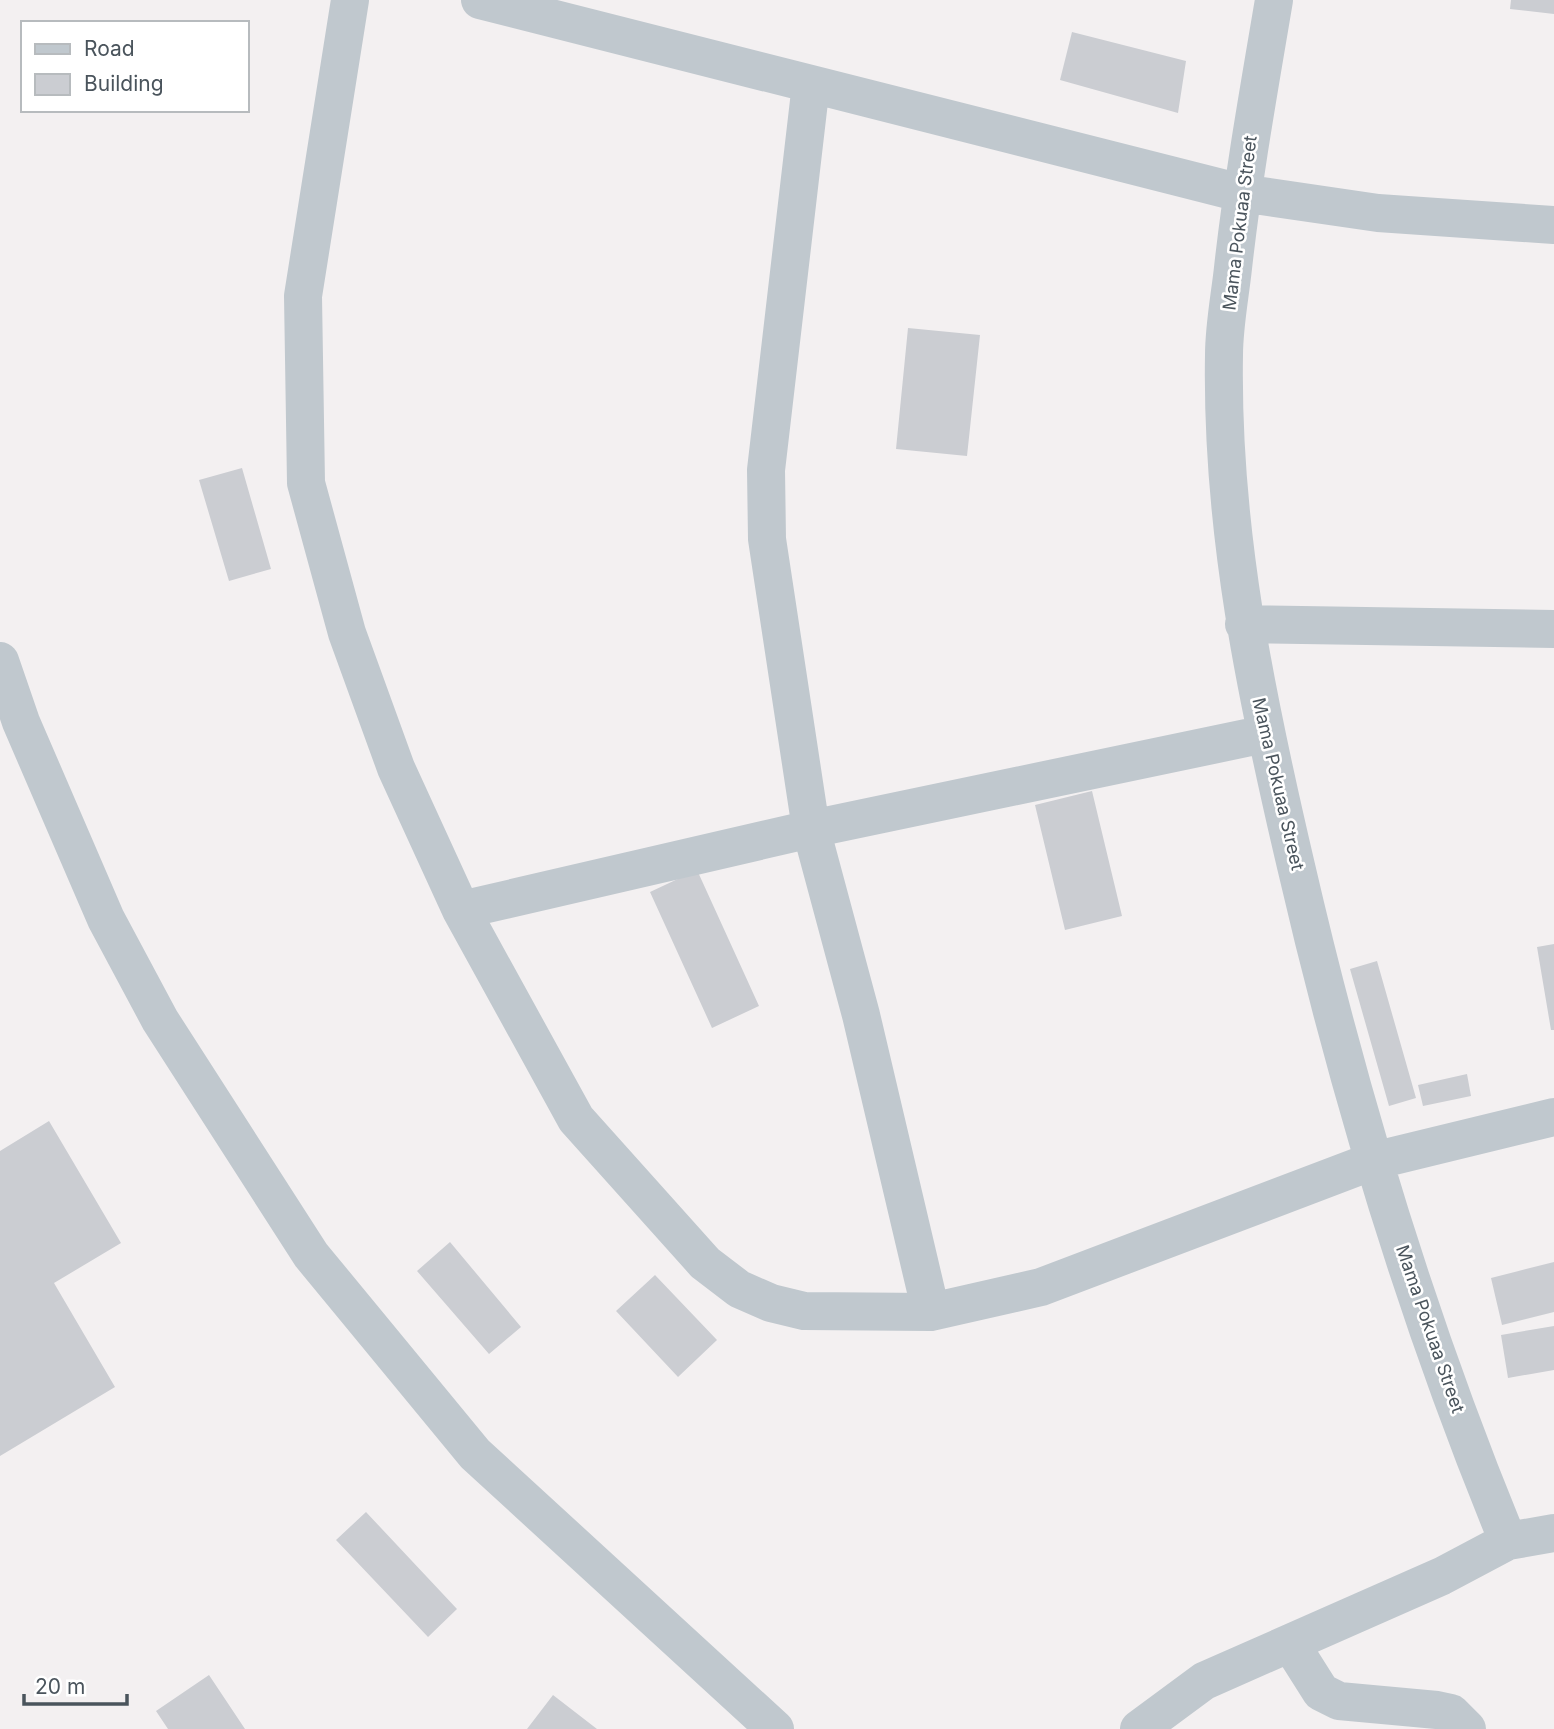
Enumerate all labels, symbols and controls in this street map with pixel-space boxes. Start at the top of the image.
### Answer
legend [21,21,248,112]
text: Road [84,36,135,61]
text: Building [84,71,164,96]
street label: Mama Pokuaa Street [1218,134,1261,312]
street label: Mama Pokuaa Street [1248,696,1309,872]
street label: Mama Pokuaa Street [1392,1242,1469,1416]
scale bar [24,1662,128,1706]
text: 20 m [35,1674,85,1699]

